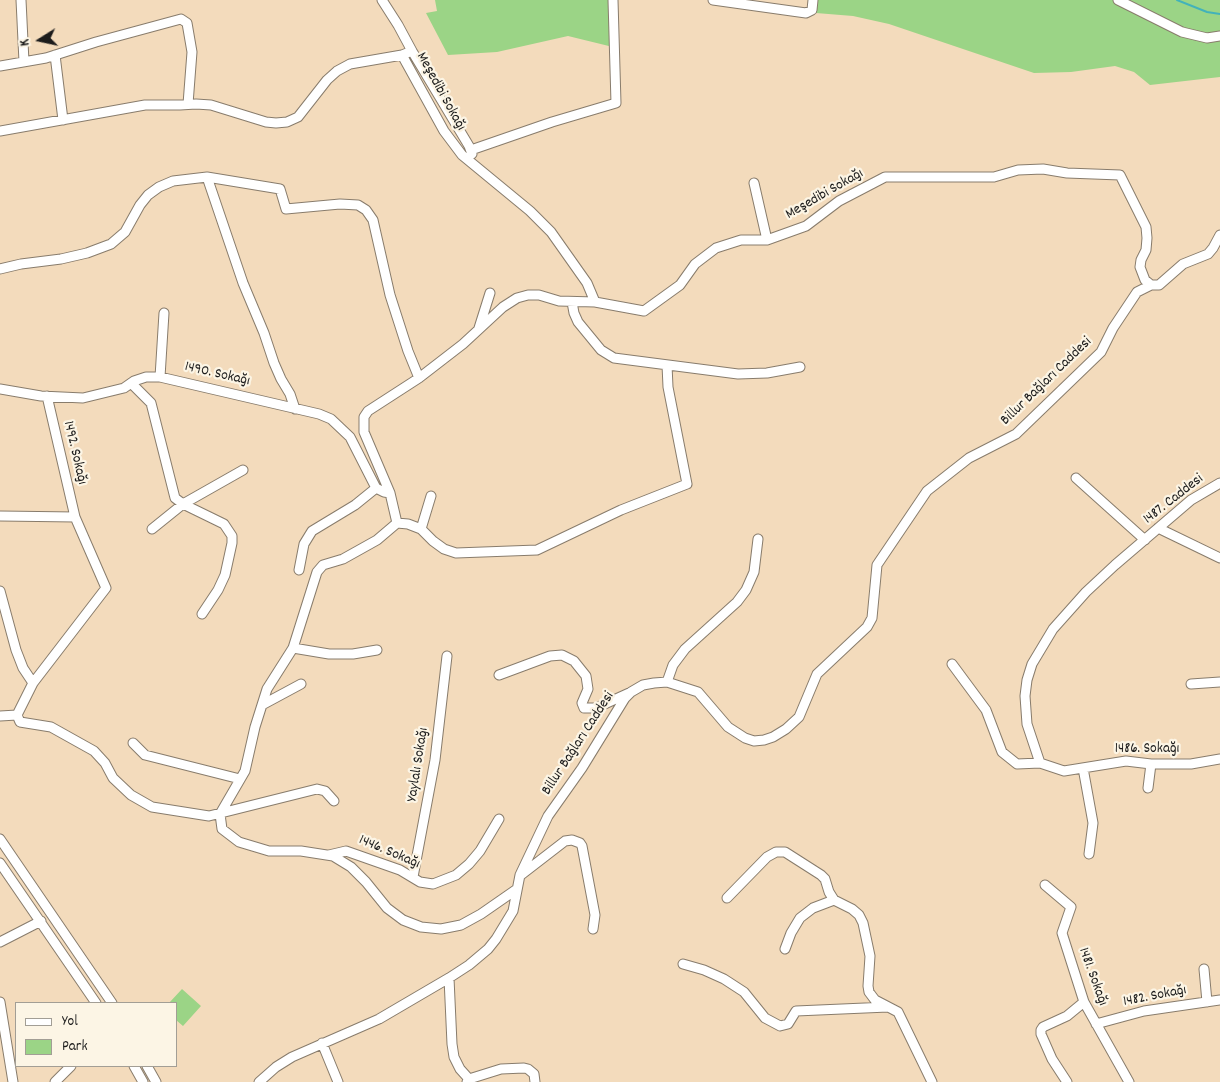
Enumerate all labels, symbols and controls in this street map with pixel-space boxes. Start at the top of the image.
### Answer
north arrow [15,15,65,65]
text: K [15,38,36,48]
street label: Meşedibi Sokağı [411,50,469,134]
street label: Meşedibi Sokağı [783,166,867,224]
street label: Billur Bağları Caddesi [998,334,1096,430]
street label: 1490. Sokağı [183,359,251,391]
street label: 1492. Sokağı [58,419,90,487]
street label: 1487. Caddesi [1140,471,1208,529]
street label: Billur Bağları Caddesi [539,689,619,799]
street label: Yaylalı Sokağı [404,727,434,803]
street label: 1486. Sokağı [1115,741,1179,759]
street label: 1446. Sokağı [356,832,422,874]
street label: 1481. Sokağı [1073,945,1111,1009]
street label: 1482. Sokağı [1122,982,1188,1012]
legend [15,1002,178,1067]
text: Yol [62,1011,78,1033]
text: Park [62,1036,88,1058]

